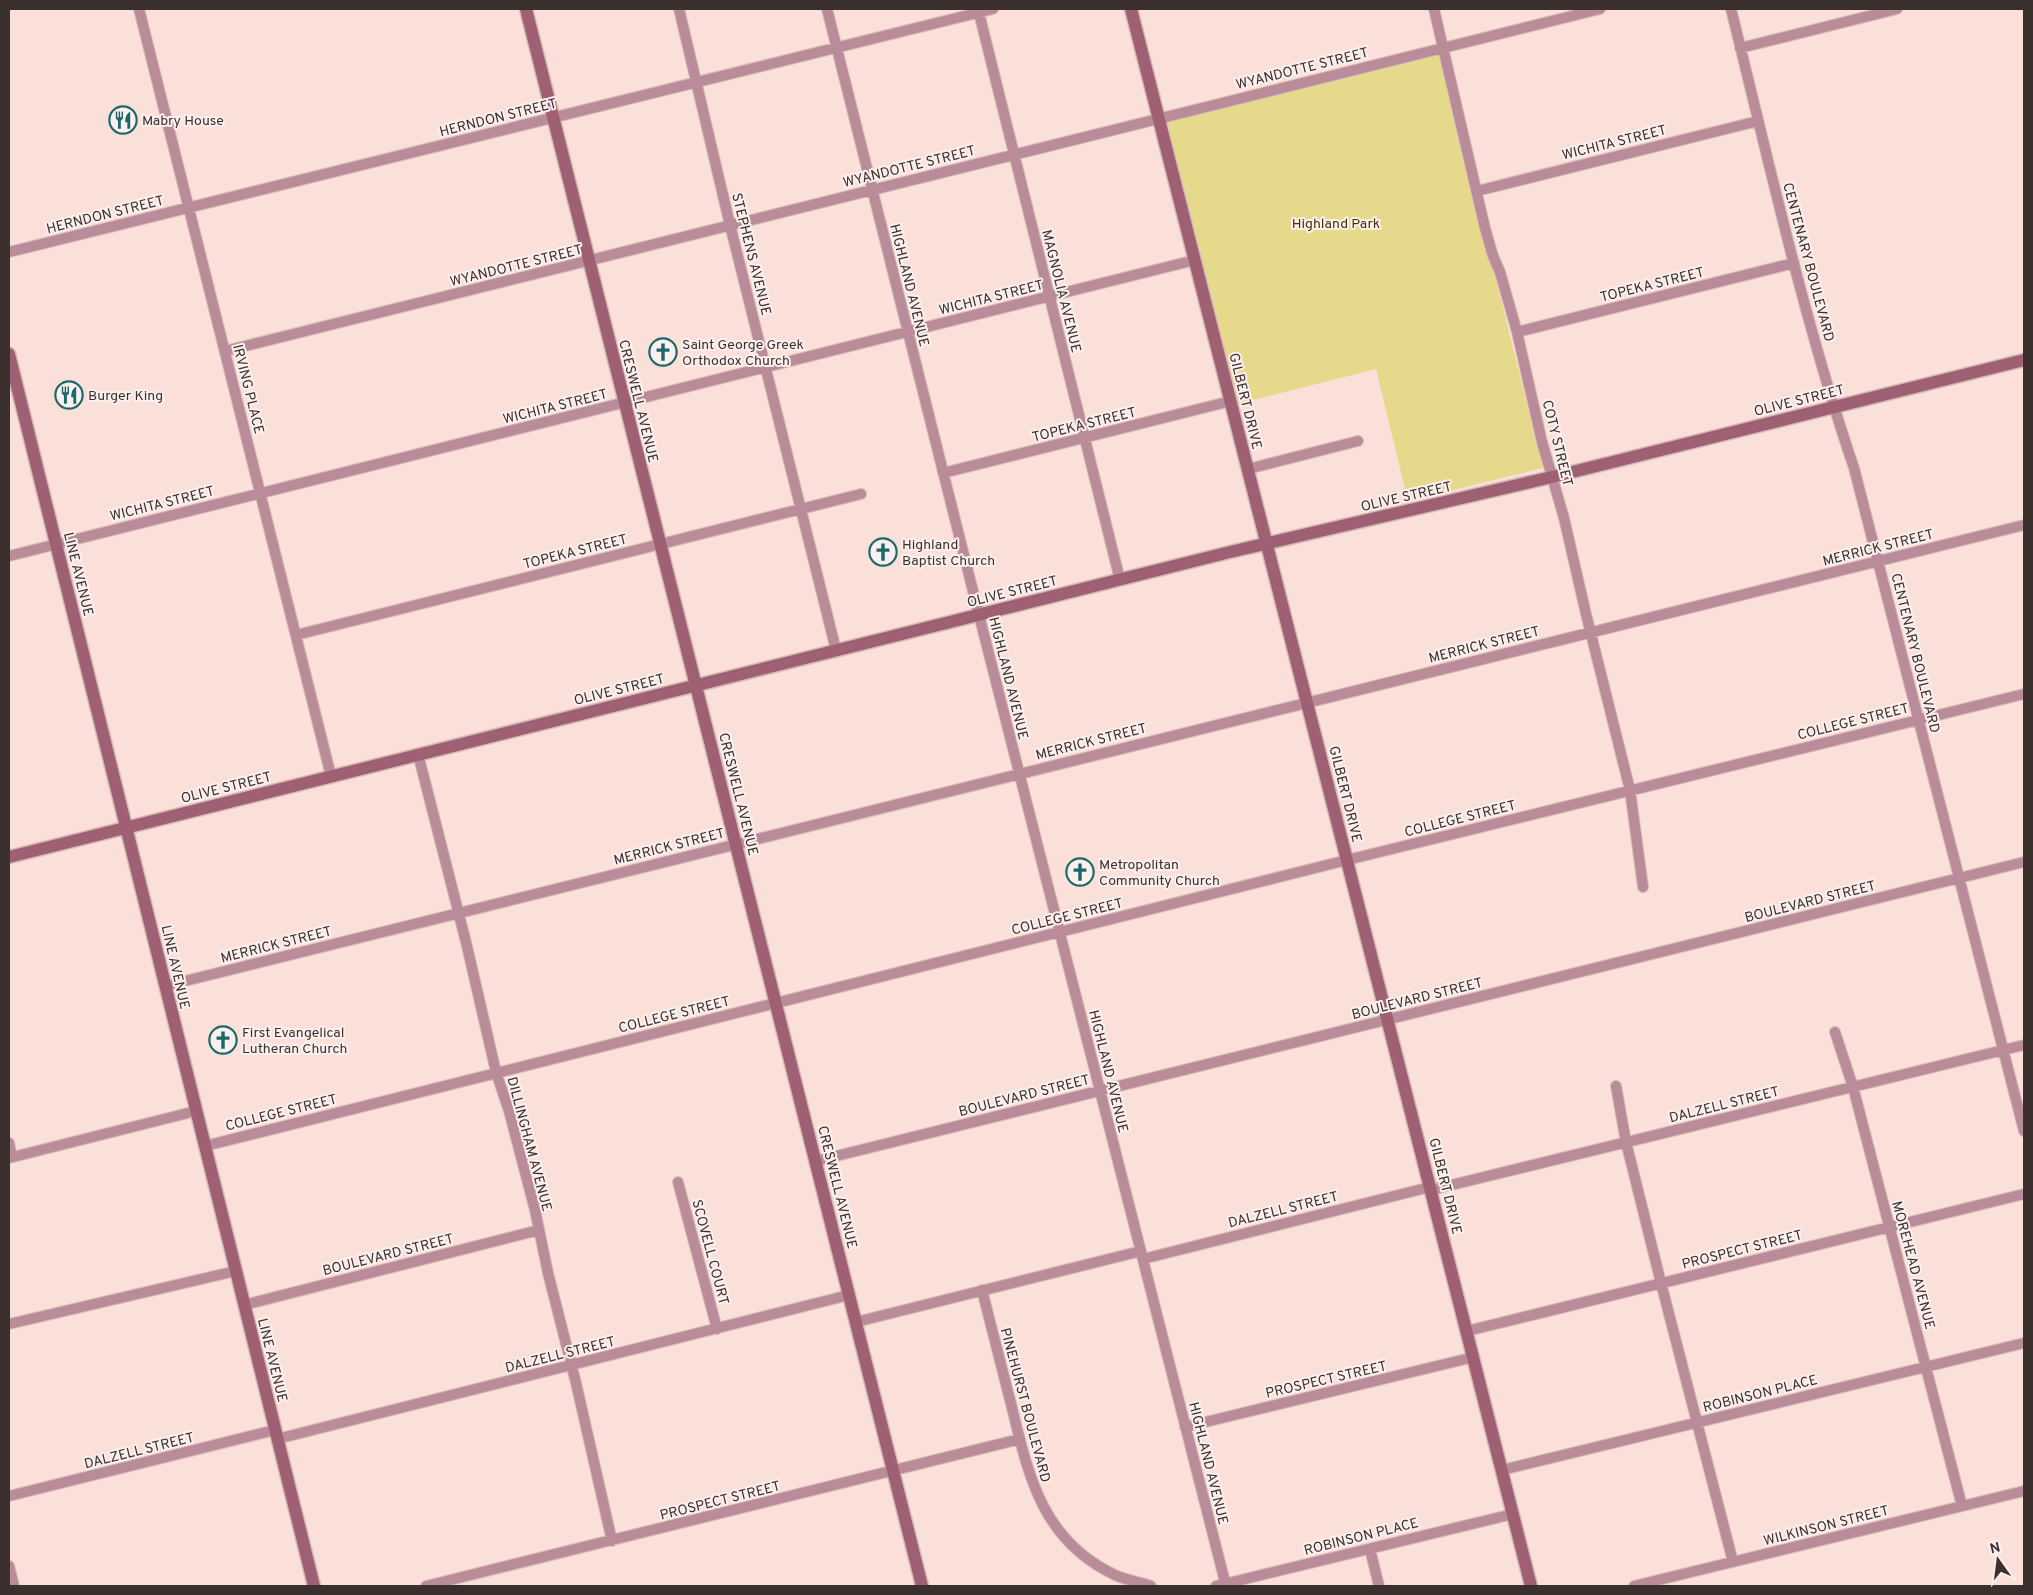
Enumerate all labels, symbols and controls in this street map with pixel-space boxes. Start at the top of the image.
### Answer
street label: WYANDOTTE STREET [1234,45,1370,94]
street label: HERNDON STREET [438,96,559,141]
restaurant icon: Mabry House [108,105,138,135]
place label: Mabry House [142,113,224,130]
street label: WICHITA STREET [1560,122,1668,165]
street label: WYANDOTTE STREET [841,143,977,192]
street label: CENTENARY BOULEVARD [1778,181,1837,344]
street label: STEPHENS AVENUE [727,191,774,317]
street label: HERNDON STREET [45,193,166,238]
park label: Highland Park [1292,216,1380,233]
street label: HIGHLAND AVENUE [885,222,932,348]
street label: MAGNOLIA AVENUE [1037,228,1084,355]
street label: WYANDOTTE STREET [448,242,584,291]
street label: TOPEKA STREET [1599,264,1706,307]
street label: WICHITA STREET [937,277,1045,320]
church icon: Saint George Greek Orthodox Church [648,337,678,367]
place label: Saint George Greek Orthodox Church [682,337,804,370]
street label: CRESWELL AVENUE [614,338,661,465]
street label: IRVING PLACE [228,343,267,436]
street label: GILBERT DRIVE [1224,351,1265,451]
restaurant icon: Burger King [54,380,84,410]
street label: OLIVE STREET [1752,382,1846,421]
street label: WICHITA STREET [501,386,609,429]
place label: Burger King [88,388,163,405]
street label: COTY STREET [1538,398,1575,488]
street label: TOPEKA STREET [1031,404,1138,447]
street label: OLIVE STREET [1359,479,1453,516]
street label: WICHITA STREET [108,483,216,526]
street label: MERRICK STREET [1821,526,1936,570]
street label: LINE AVENUE [59,531,96,618]
street label: TOPEKA STREET [522,531,629,574]
church icon: Highland Baptist Church [868,537,898,567]
place label: Highland Baptist Church [902,537,995,570]
street label: CENTENARY BOULEVARD [1886,572,1943,735]
street label: OLIVE STREET [965,573,1059,612]
street label: HIGHLAND AVENUE [984,615,1031,741]
street label: MERRICK STREET [1427,623,1542,667]
street label: OLIVE STREET [572,671,666,710]
street label: COLLEGE STREET [1796,700,1911,745]
street label: MERRICK STREET [1034,720,1149,764]
street label: CRESWELL AVENUE [714,731,761,858]
street label: GILBERT DRIVE [1324,744,1365,844]
street label: OLIVE STREET [179,769,273,808]
street label: COLLEGE STREET [1403,797,1518,842]
street label: MERRICK STREET [612,825,727,869]
church icon: Metropolitan Community Church [1065,857,1095,887]
place label: Metropolitan Community Church [1099,857,1220,890]
street label: BOULEVARD STREET [1743,878,1878,927]
street label: COLLEGE STREET [1010,895,1125,940]
street label: MERRICK STREET [219,923,334,967]
street label: LINE AVENUE [157,924,192,1011]
street label: BOULEVARD STREET [1350,975,1485,1024]
street label: COLLEGE STREET [617,993,732,1038]
street label: HIGHLAND AVENUE [1084,1008,1131,1134]
church icon: First Evangelical Lutheran Church [208,1025,238,1055]
place label: First Evangelical Lutheran Church [242,1025,347,1058]
street label: BOULEVARD STREET [957,1072,1092,1121]
street label: DILLINGHAM AVENUE [502,1075,555,1214]
street label: DALZELL STREET [1668,1084,1781,1127]
street label: COLLEGE STREET [224,1091,339,1136]
street label: CRESWELL AVENUE [813,1124,860,1251]
street label: GILBERT DRIVE [1424,1136,1465,1236]
street label: DALZELL STREET [1227,1189,1340,1232]
street label: SCOVELL COURT [687,1198,732,1307]
street label: MOREHEAD AVENUE [1887,1199,1938,1331]
street label: PROSPECT STREET [1680,1227,1804,1274]
street label: BOULEVARD STREET [321,1231,456,1280]
street label: LINE AVENUE [253,1317,290,1404]
street label: PINEHURST BOULEVARD [996,1326,1053,1485]
street label: DALZELL STREET [504,1334,617,1377]
street label: PROSPECT STREET [1264,1358,1389,1403]
street label: ROBINSON PLACE [1701,1372,1819,1417]
street label: HIGHLAND AVENUE [1184,1400,1231,1526]
street label: DALZELL STREET [83,1430,196,1473]
street label: PROSPECT STREET [658,1478,782,1525]
street label: WILKINSON STREET [1762,1503,1891,1550]
street label: ROBINSON PLACE [1302,1515,1420,1560]
north arrow [1973,1535,2023,1585]
text: N [1988,1539,2002,1558]

